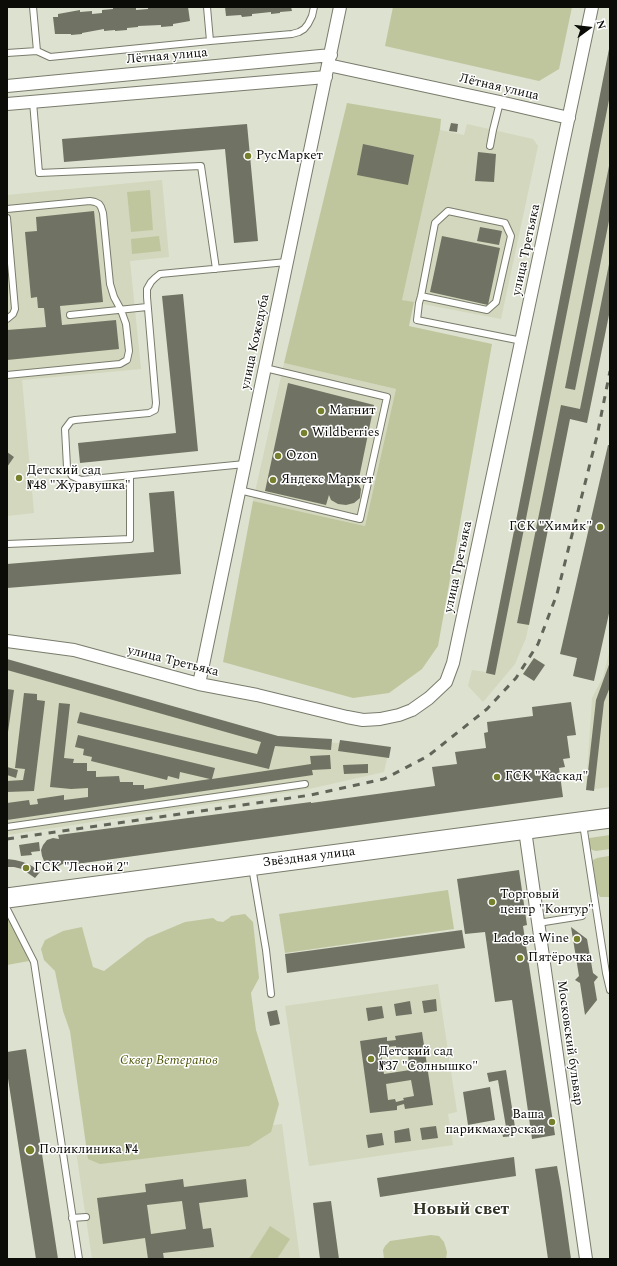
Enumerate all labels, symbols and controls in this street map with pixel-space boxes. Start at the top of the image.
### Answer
north arrow [569,8,609,48]
text: N [592,18,610,31]
street label: Лётная улица [126,46,208,68]
street label: Лётная улица [458,71,540,105]
place label: РусМаркет [256,148,323,164]
marker: РусМаркет [243,151,253,161]
street label: улица Третьяка [510,203,544,297]
street label: улица Кожедуба [238,293,274,391]
place label: Магнит [329,403,376,419]
marker: Магнит [316,406,326,416]
place label: Wildberries [312,425,380,441]
marker: Wildberries [299,428,309,438]
place label: Ozon [286,448,317,464]
marker: Ozon [273,451,283,461]
place label: Детский сад №48 "Журавушка" [27,463,131,494]
place label: Яндекс Маркет [281,472,373,488]
marker: Детский сад №48 "Журавушка" [14,473,24,483]
marker: Яндекс Маркет [268,475,278,485]
place label: ГСК "Химик" [509,519,592,535]
street label: улица Третьяка [442,520,476,614]
marker: ГСК "Химик" [595,522,605,532]
street label: улица Третьяка [126,643,220,681]
place label: ГСК "Каскад" [505,769,588,785]
marker: ГСК "Каскад" [492,772,502,782]
street label: Звёздная улица [262,845,356,871]
place label: ГСК "Лесной 2" [34,860,129,876]
marker: ГСК "Лесной 2" [21,863,31,873]
place label: Торговый центр "Контур" [500,887,594,918]
marker: Торговый центр "Контур" [487,897,497,907]
place label: Ladoga Wine [493,931,569,947]
marker: Ladoga Wine [572,934,582,944]
place label: Пятёрочка [528,950,593,966]
marker: Пятёрочка [515,953,525,963]
street label: Московский бульвар [553,980,585,1106]
place label: Детский сад №37 "Солнышко" [379,1044,478,1075]
park label: Сквер Ветеранов [120,1053,218,1069]
marker: Детский сад №37 "Солнышко" [366,1054,376,1064]
place label: Ваша парикмахерская [446,1107,544,1138]
marker: Ваша парикмахерская [547,1117,557,1127]
place label: Поликлиника №4 [39,1142,138,1158]
marker: Поликлиника №4 [24,1144,36,1156]
district label: Новый свет [413,1201,509,1221]

